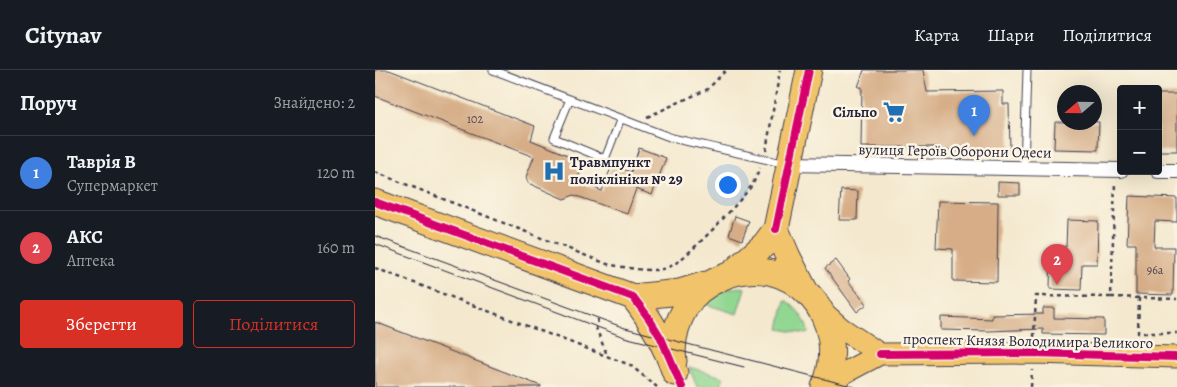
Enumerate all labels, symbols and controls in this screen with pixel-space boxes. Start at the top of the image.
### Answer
text: Citynav [25,19,101,51]
text: Карта [914,23,959,47]
text: Шари [987,23,1034,47]
text: Поділитися [1062,23,1152,47]
north arrow [1057,85,1102,130]
map controls [1117,85,1162,175]
button: + [1117,85,1162,130]
text: Поруч [20,89,77,117]
text: Знайдено: 2 [274,92,355,114]
pin: 1 [958,95,990,136]
supermarket icon: Сільпо [881,99,907,125]
place label: Сільпо [833,102,877,122]
house number: 102 [467,111,483,127]
button: − [1117,130,1162,175]
street label: вулиця Героїв Оборони Одеси [858,139,1052,163]
text: Таврія В [67,149,136,175]
place label: Травмпункт поліклініки № 29 [570,152,683,189]
hospital icon: Травмпункт поліклініки № 29 [541,158,567,184]
text: 1 [33,162,39,184]
text: 120 m [317,162,355,184]
your location [715,172,741,198]
text: Супермаркет [67,175,158,197]
text: АКС [67,224,103,250]
text: 2 [32,237,40,259]
text: 160 m [317,237,355,259]
pin: 2 [1041,244,1073,285]
text: Аптека [67,250,115,272]
house number: 96а [1147,262,1164,278]
button: Зберегти [20,300,183,348]
button: Поділитися [193,300,355,348]
street label: проспект Князя Володимира Великого [903,329,1153,353]

